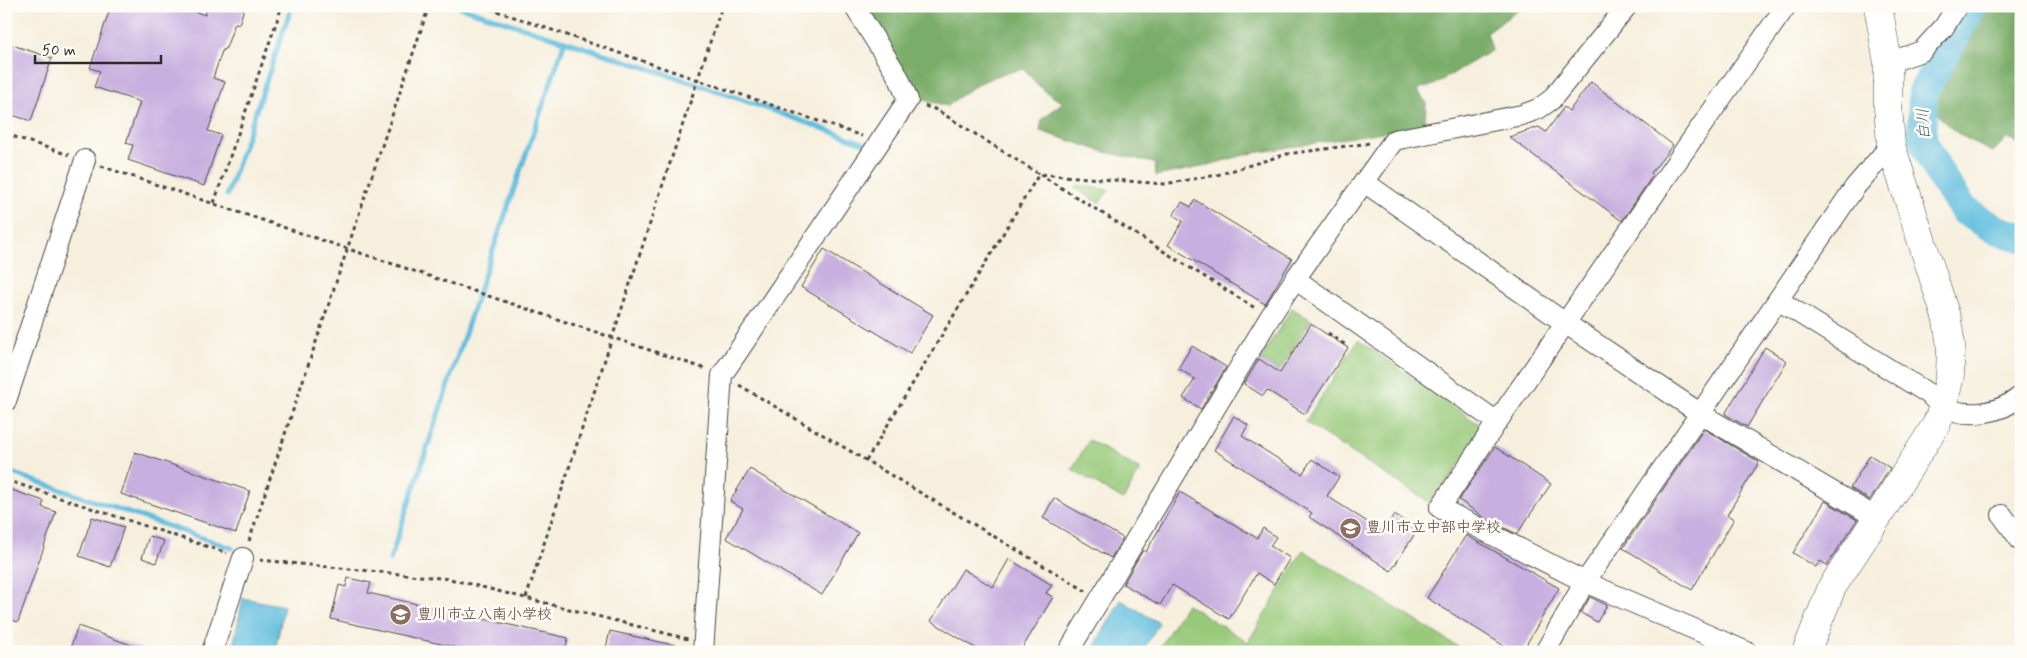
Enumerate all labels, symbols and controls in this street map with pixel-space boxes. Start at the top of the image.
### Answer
scale bar [35,32,161,64]
text: 50 m [42,41,76,61]
water label: 白川 [1912,107,1936,141]
school or university icon: 豊川市立中部中学校 [1338,516,1362,540]
place label: 豊川市立中部中学校 [1366,518,1501,538]
school or university icon: 豊川市立八南小学校 [389,603,413,627]
place label: 豊川市立八南小学校 [417,605,552,625]

